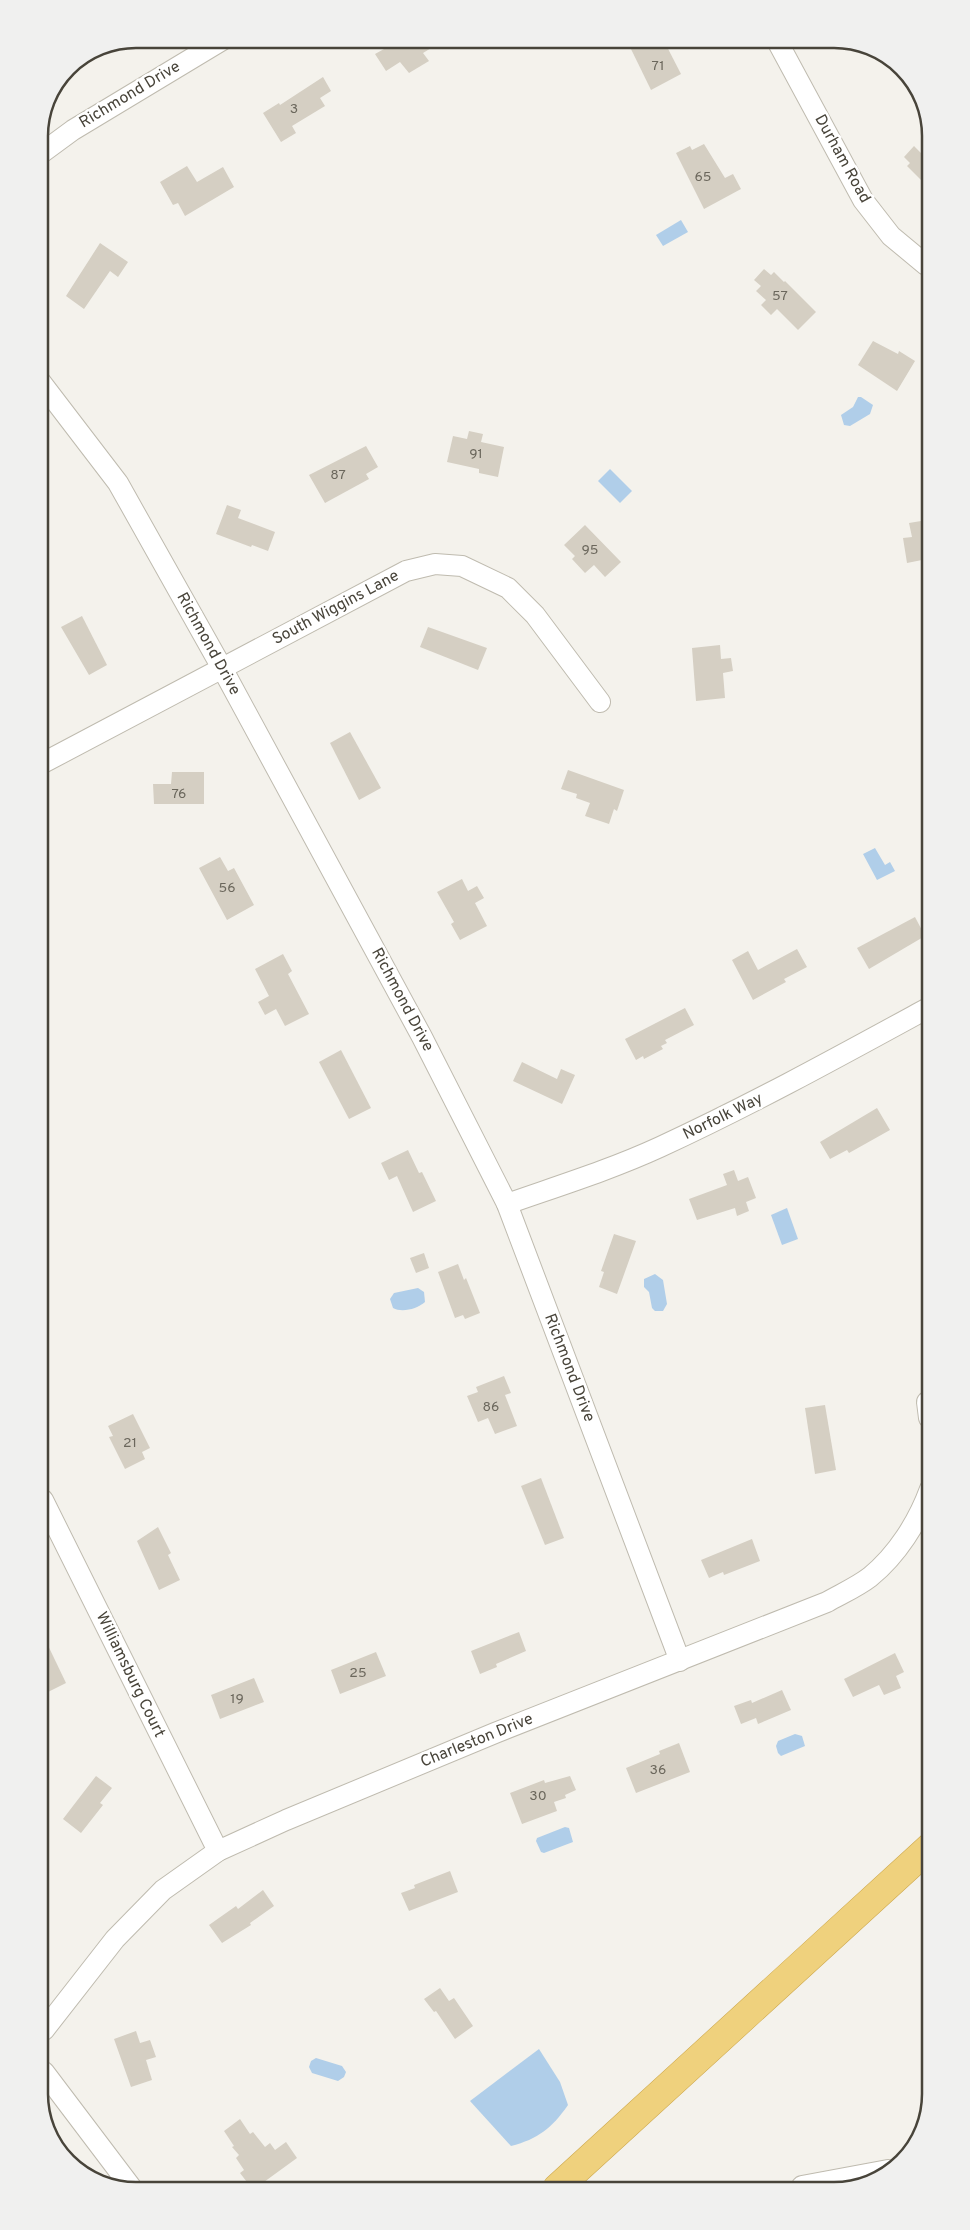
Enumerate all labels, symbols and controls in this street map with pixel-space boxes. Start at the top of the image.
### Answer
street label: Richmond Drive [76,57,184,133]
house number: 71 [652,58,664,75]
house number: 3 [290,101,298,118]
street label: Durham Road [809,111,875,207]
house number: 65 [694,169,712,186]
house number: 57 [772,288,788,305]
house number: 91 [469,446,483,463]
house number: 87 [330,467,346,484]
house number: 95 [581,542,599,559]
street label: South Wiggins Lane [269,566,403,650]
street label: Richmond Drive [172,589,244,699]
house number: 76 [172,786,186,803]
house number: 56 [218,880,236,897]
street label: Richmond Drive [366,945,438,1055]
street label: Norfolk Way [680,1089,766,1145]
street label: Richmond Drive [539,1311,599,1425]
house number: 86 [483,1399,499,1416]
house number: 21 [123,1435,137,1452]
street label: Williamsburg Court [91,1609,169,1741]
house number: 25 [349,1665,367,1682]
house number: 19 [230,1691,244,1708]
street label: Charleston Drive [418,1709,536,1773]
house number: 36 [650,1762,666,1779]
house number: 30 [529,1788,547,1805]

